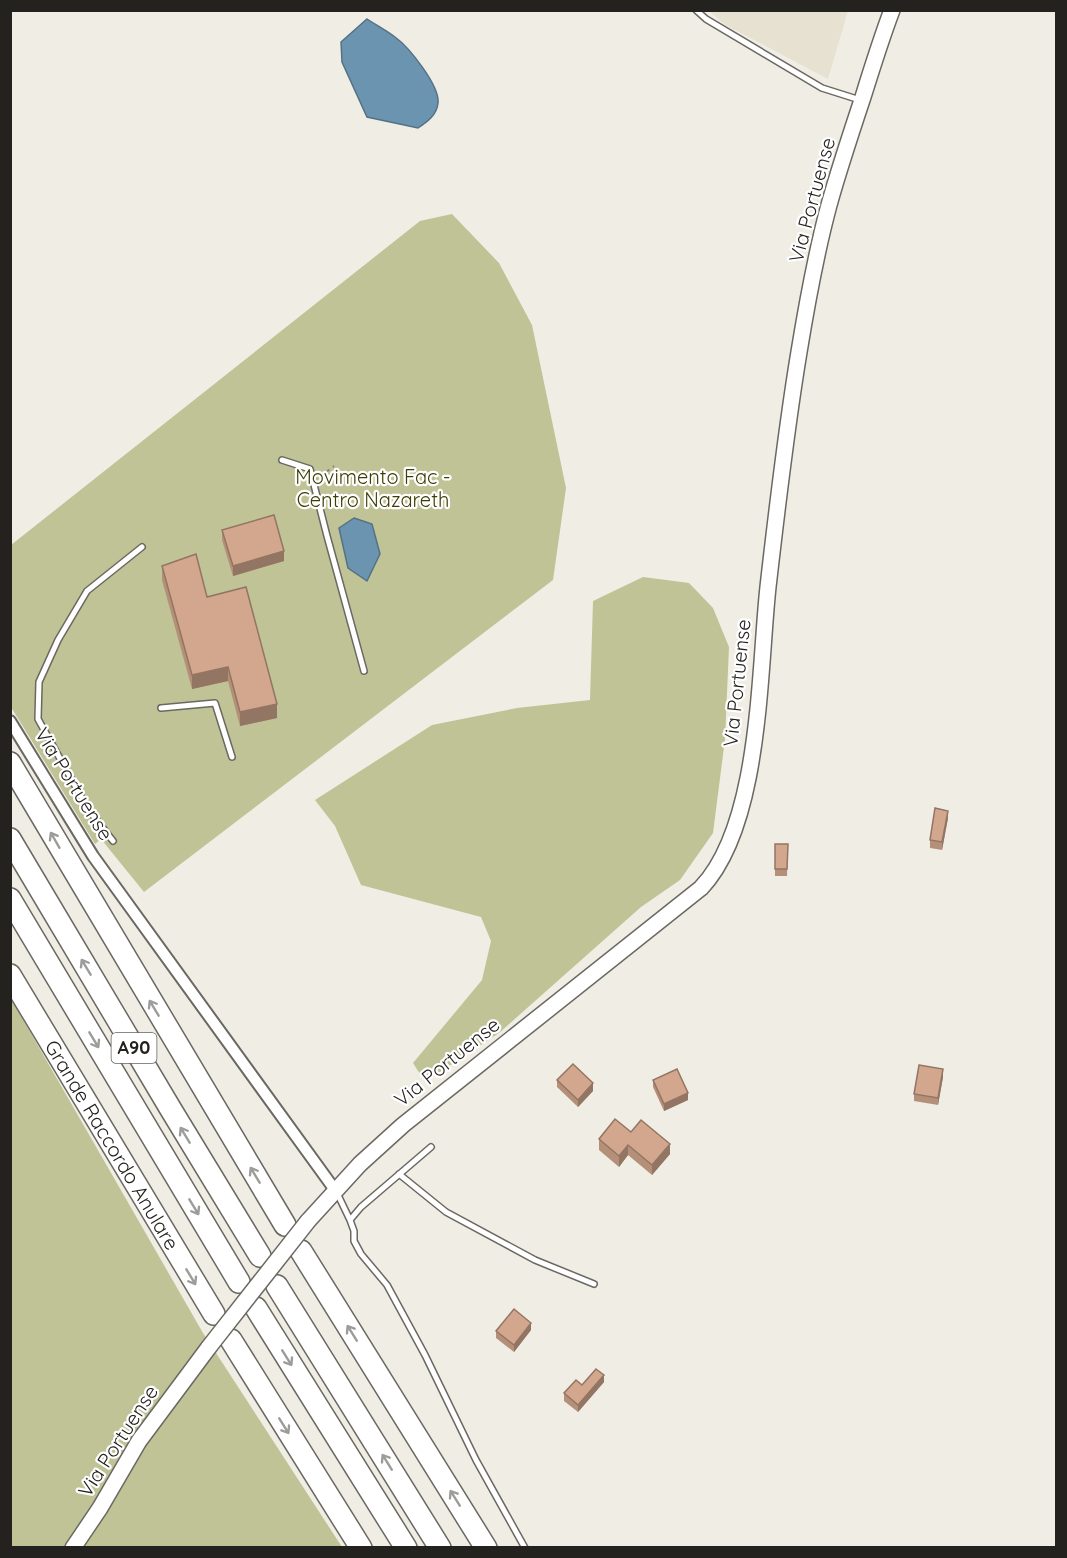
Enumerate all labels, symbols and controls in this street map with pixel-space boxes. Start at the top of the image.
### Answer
street label: Via Portuense [783,135,840,265]
park label: Movimento Fac - Centro Nazareth [295,464,451,512]
street label: Via Portuense [717,618,756,748]
street label: Via Portuense [30,723,119,845]
one-way arrow [49,832,61,849]
one-way arrow [79,959,91,976]
one-way arrow [148,1000,160,1017]
street label: Via Portuense [389,1012,504,1112]
one-way arrow [88,1031,100,1048]
road number: A90 [112,1033,156,1063]
street label: Grande Raccordo Anulare [40,1035,185,1254]
one-way arrow [179,1127,191,1144]
one-way arrow [248,1167,260,1184]
one-way arrow [188,1198,200,1215]
one-way arrow [185,1269,198,1286]
one-way arrow [345,1325,357,1342]
one-way arrow [281,1349,293,1366]
street label: Via Portuense [72,1380,163,1501]
one-way arrow [278,1417,290,1433]
one-way arrow [381,1454,393,1471]
one-way arrow [449,1490,461,1507]

